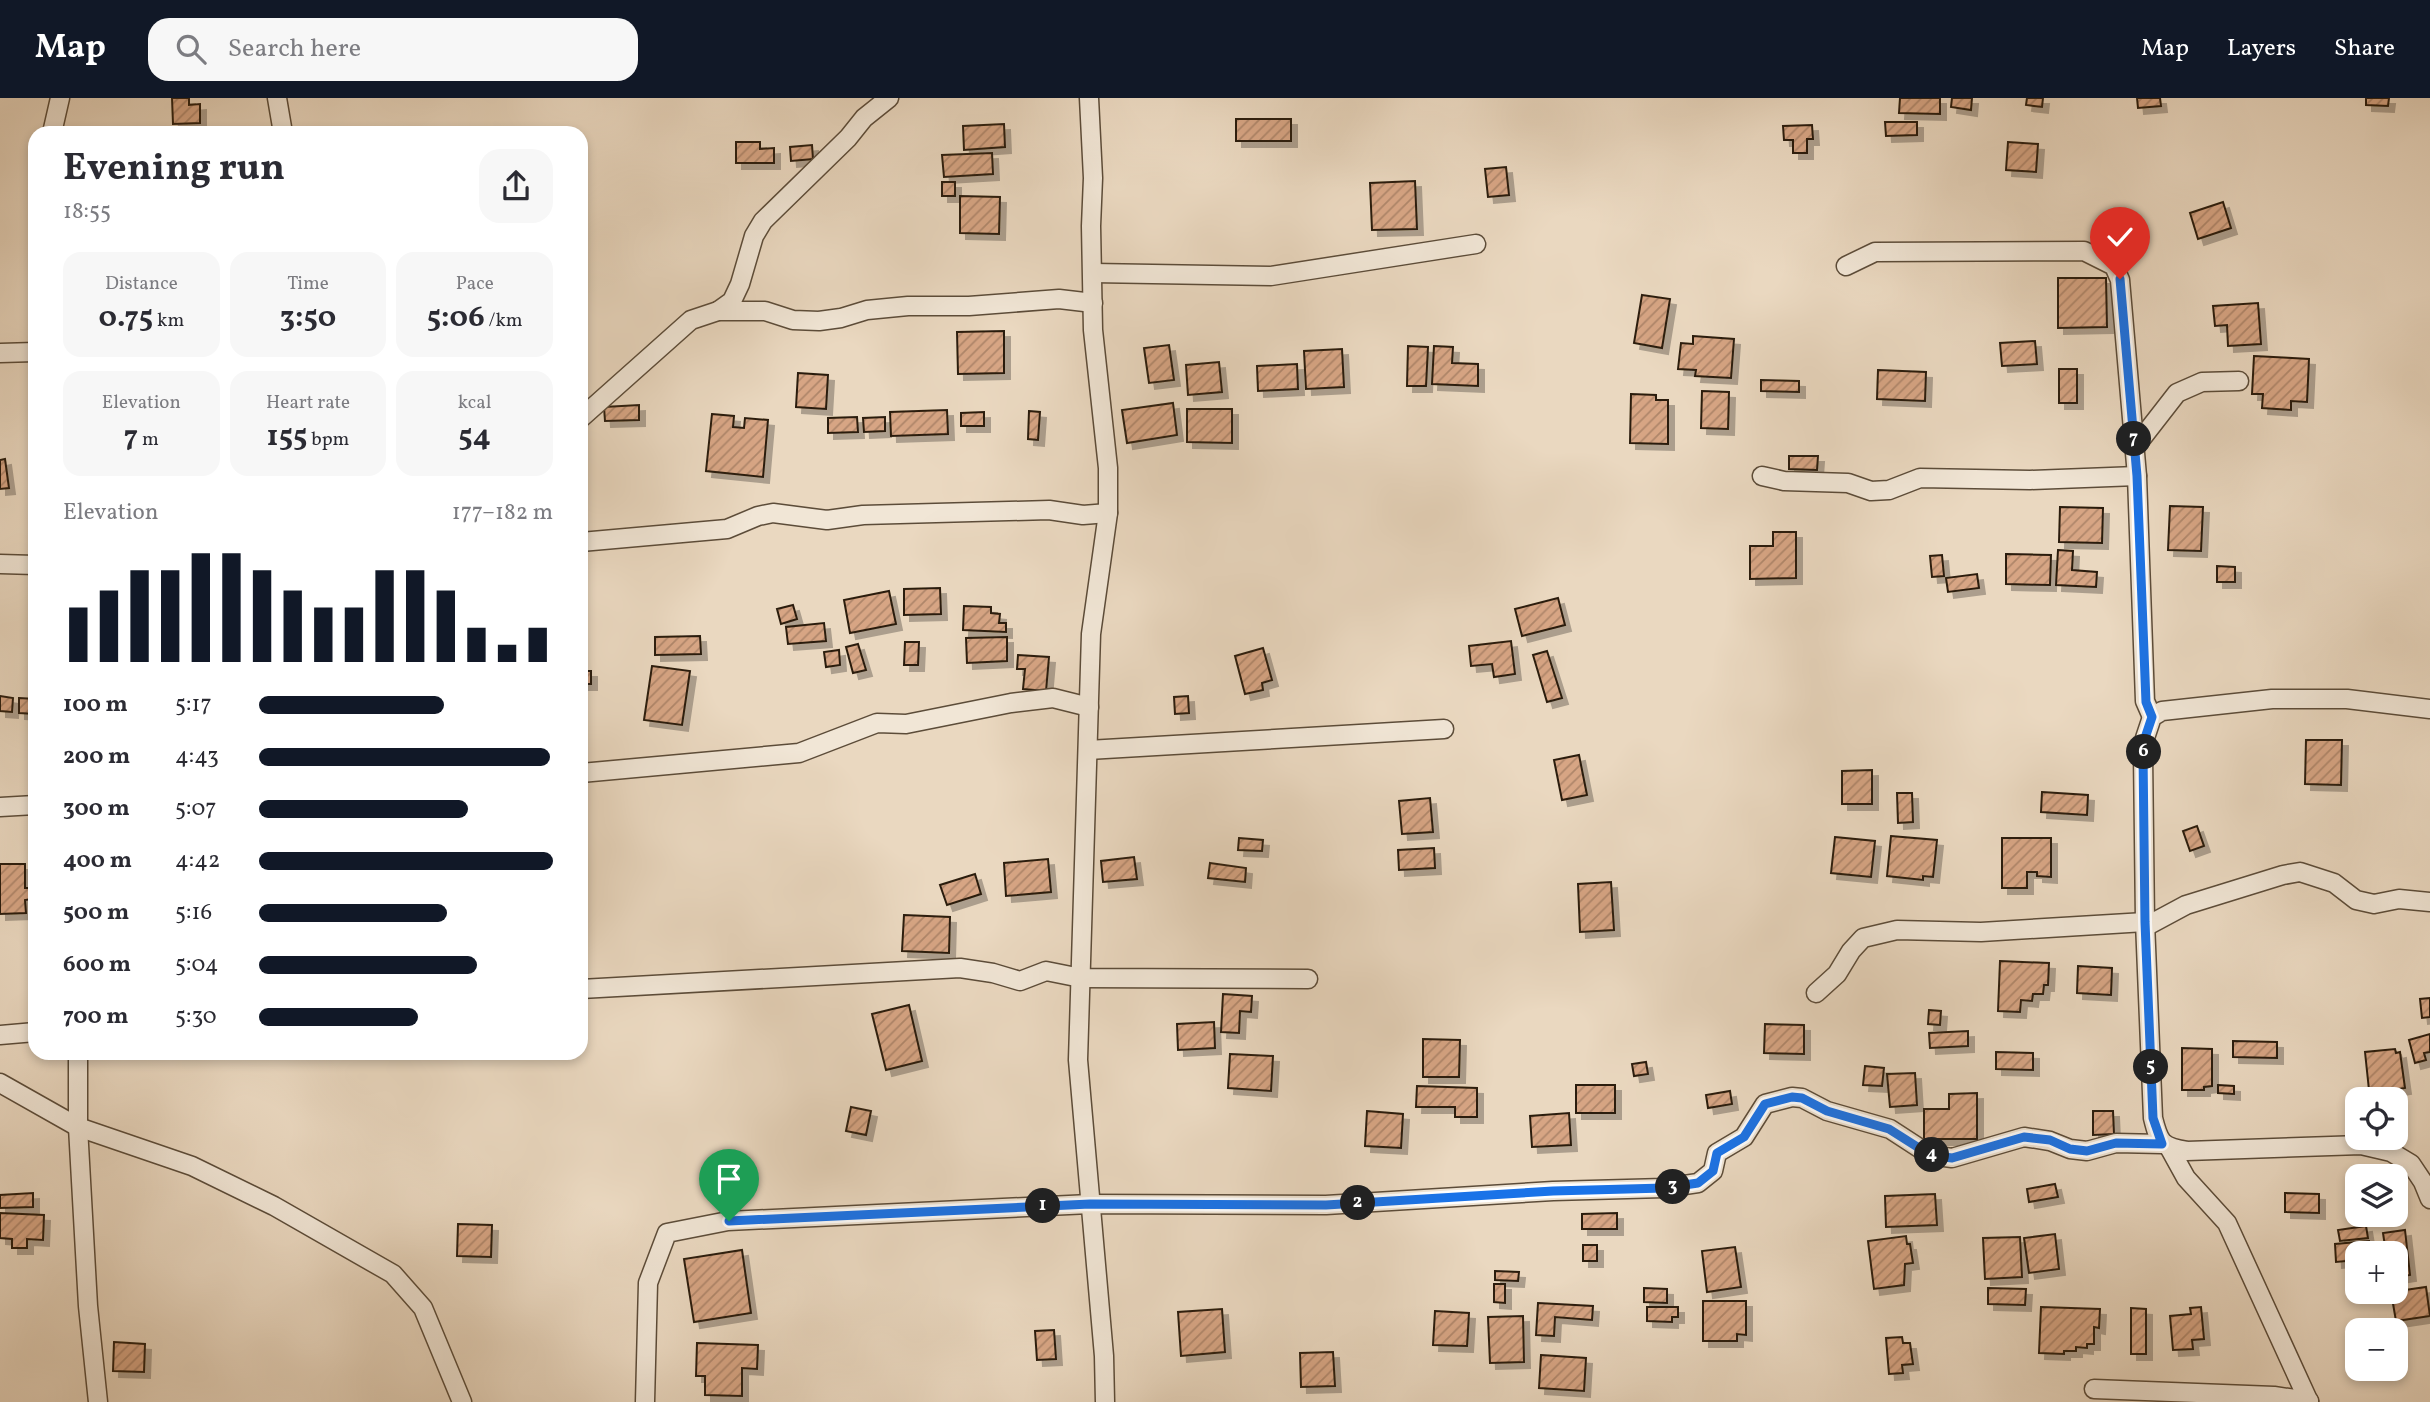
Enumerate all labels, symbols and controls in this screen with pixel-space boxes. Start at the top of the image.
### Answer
search box [148,18,638,81]
text: Map [35,26,106,72]
icon: search [172,30,210,68]
text: Search here [228,31,361,67]
text: Map [2141,32,2189,66]
text: Layers [2227,32,2296,66]
text: Share [2334,32,2395,66]
text: Evening run [63,143,285,196]
button: share [479,149,553,223]
text: 18:55 [63,196,111,228]
pin [2090,207,2150,279]
icon: check [2101,218,2139,256]
text: Distance [105,271,178,297]
text: Time [287,271,329,297]
text: Pace [456,271,494,297]
text: 0.75 [98,297,153,339]
text: 3:50 [280,297,336,339]
text: 5:06 [427,297,485,339]
text: km [153,308,184,334]
text: /km [485,308,523,334]
text: Elevation [102,390,181,416]
text: Heart rate [266,390,350,416]
text: kcal [458,390,492,416]
text: 7 [124,416,138,458]
text: 155 [267,416,308,458]
text: 54 [458,416,491,458]
pin: 7 [2116,422,2152,456]
text: 7 [2129,425,2138,451]
text: m [138,427,159,453]
text: bpm [308,427,349,453]
text: Elevation [63,497,159,529]
text: 177–182 m [452,497,553,529]
text: 100 m [63,689,128,721]
text: 5:17 [175,689,212,721]
pin: 6 [2126,734,2162,770]
text: 6 [2138,738,2149,764]
text: 200 m [63,741,130,773]
text: 4:43 [175,741,219,773]
text: 300 m [63,793,130,825]
text: 5:07 [175,793,216,825]
text: 400 m [63,845,132,877]
text: 4:42 [175,845,220,877]
text: 500 m [63,897,129,929]
text: 5:16 [175,897,212,929]
text: 600 m [63,949,131,981]
text: 5:04 [175,949,218,981]
text: 700 m [63,1001,129,1033]
text: 5:30 [175,1001,217,1033]
pin: 5 [2134,1049,2168,1084]
text: 5 [2146,1053,2155,1079]
map controls [2345,1087,2408,1381]
button: locate [2345,1087,2408,1150]
pin: 4 [1914,1138,1950,1172]
text: 4 [1926,1141,1937,1167]
pin [699,1149,759,1221]
icon: arrive [710,1160,748,1198]
button: layers [2345,1164,2408,1227]
pin: 3 [1656,1170,1690,1204]
text: 3 [1668,1173,1677,1199]
pin: 2 [1340,1186,1376,1220]
pin: 1 [1026,1188,1060,1224]
text: 2 [1353,1189,1362,1215]
text: 1 [1039,1192,1046,1218]
button: + [2345,1241,2408,1304]
button: − [2345,1318,2408,1381]

